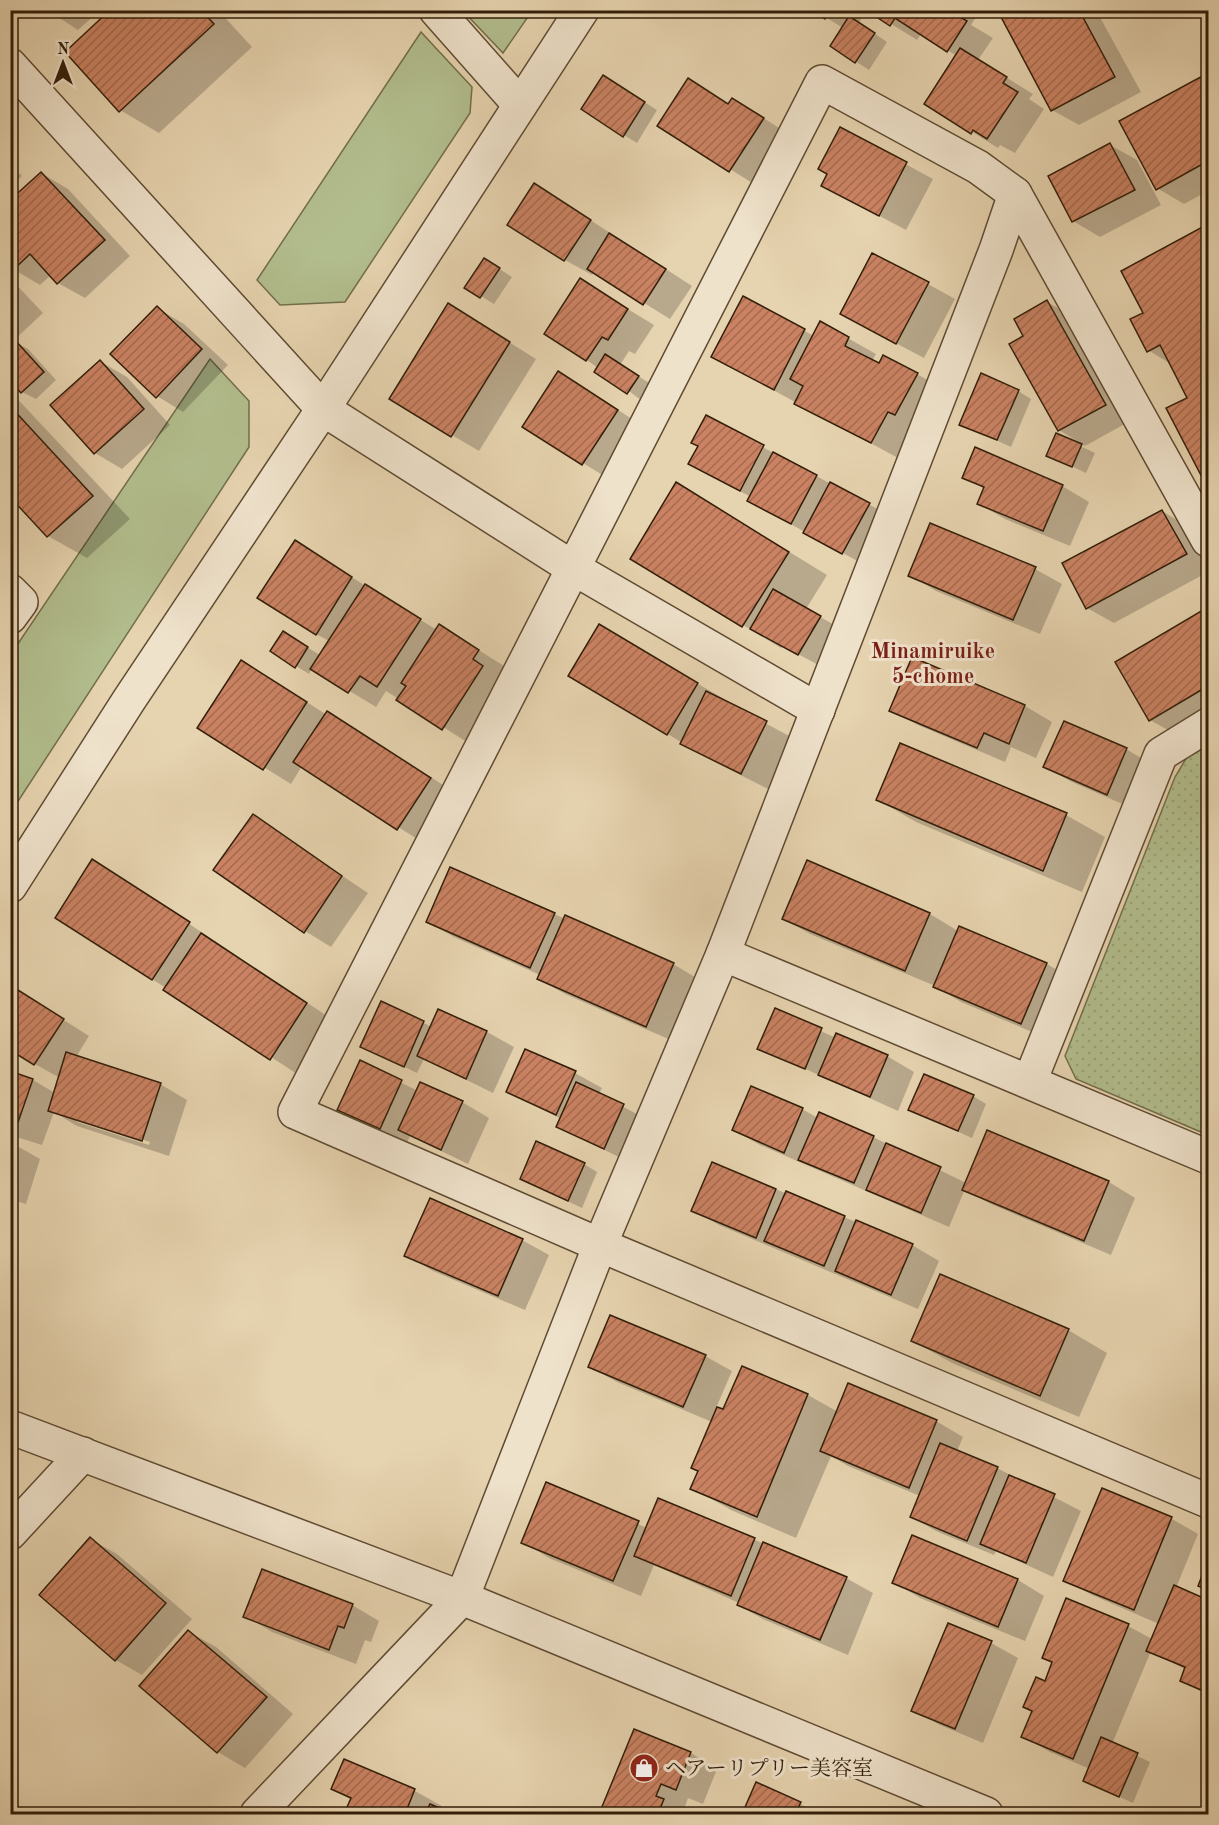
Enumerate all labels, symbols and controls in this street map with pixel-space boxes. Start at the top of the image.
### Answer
north arrow [33,33,93,93]
text: N [57,42,70,58]
district label: Minamiruike 5-chome [871,641,995,688]
shop icon: ヘアーリプリー美容室 [628,1752,660,1784]
place label: ヘアーリプリー美容室 [665,1757,873,1780]

